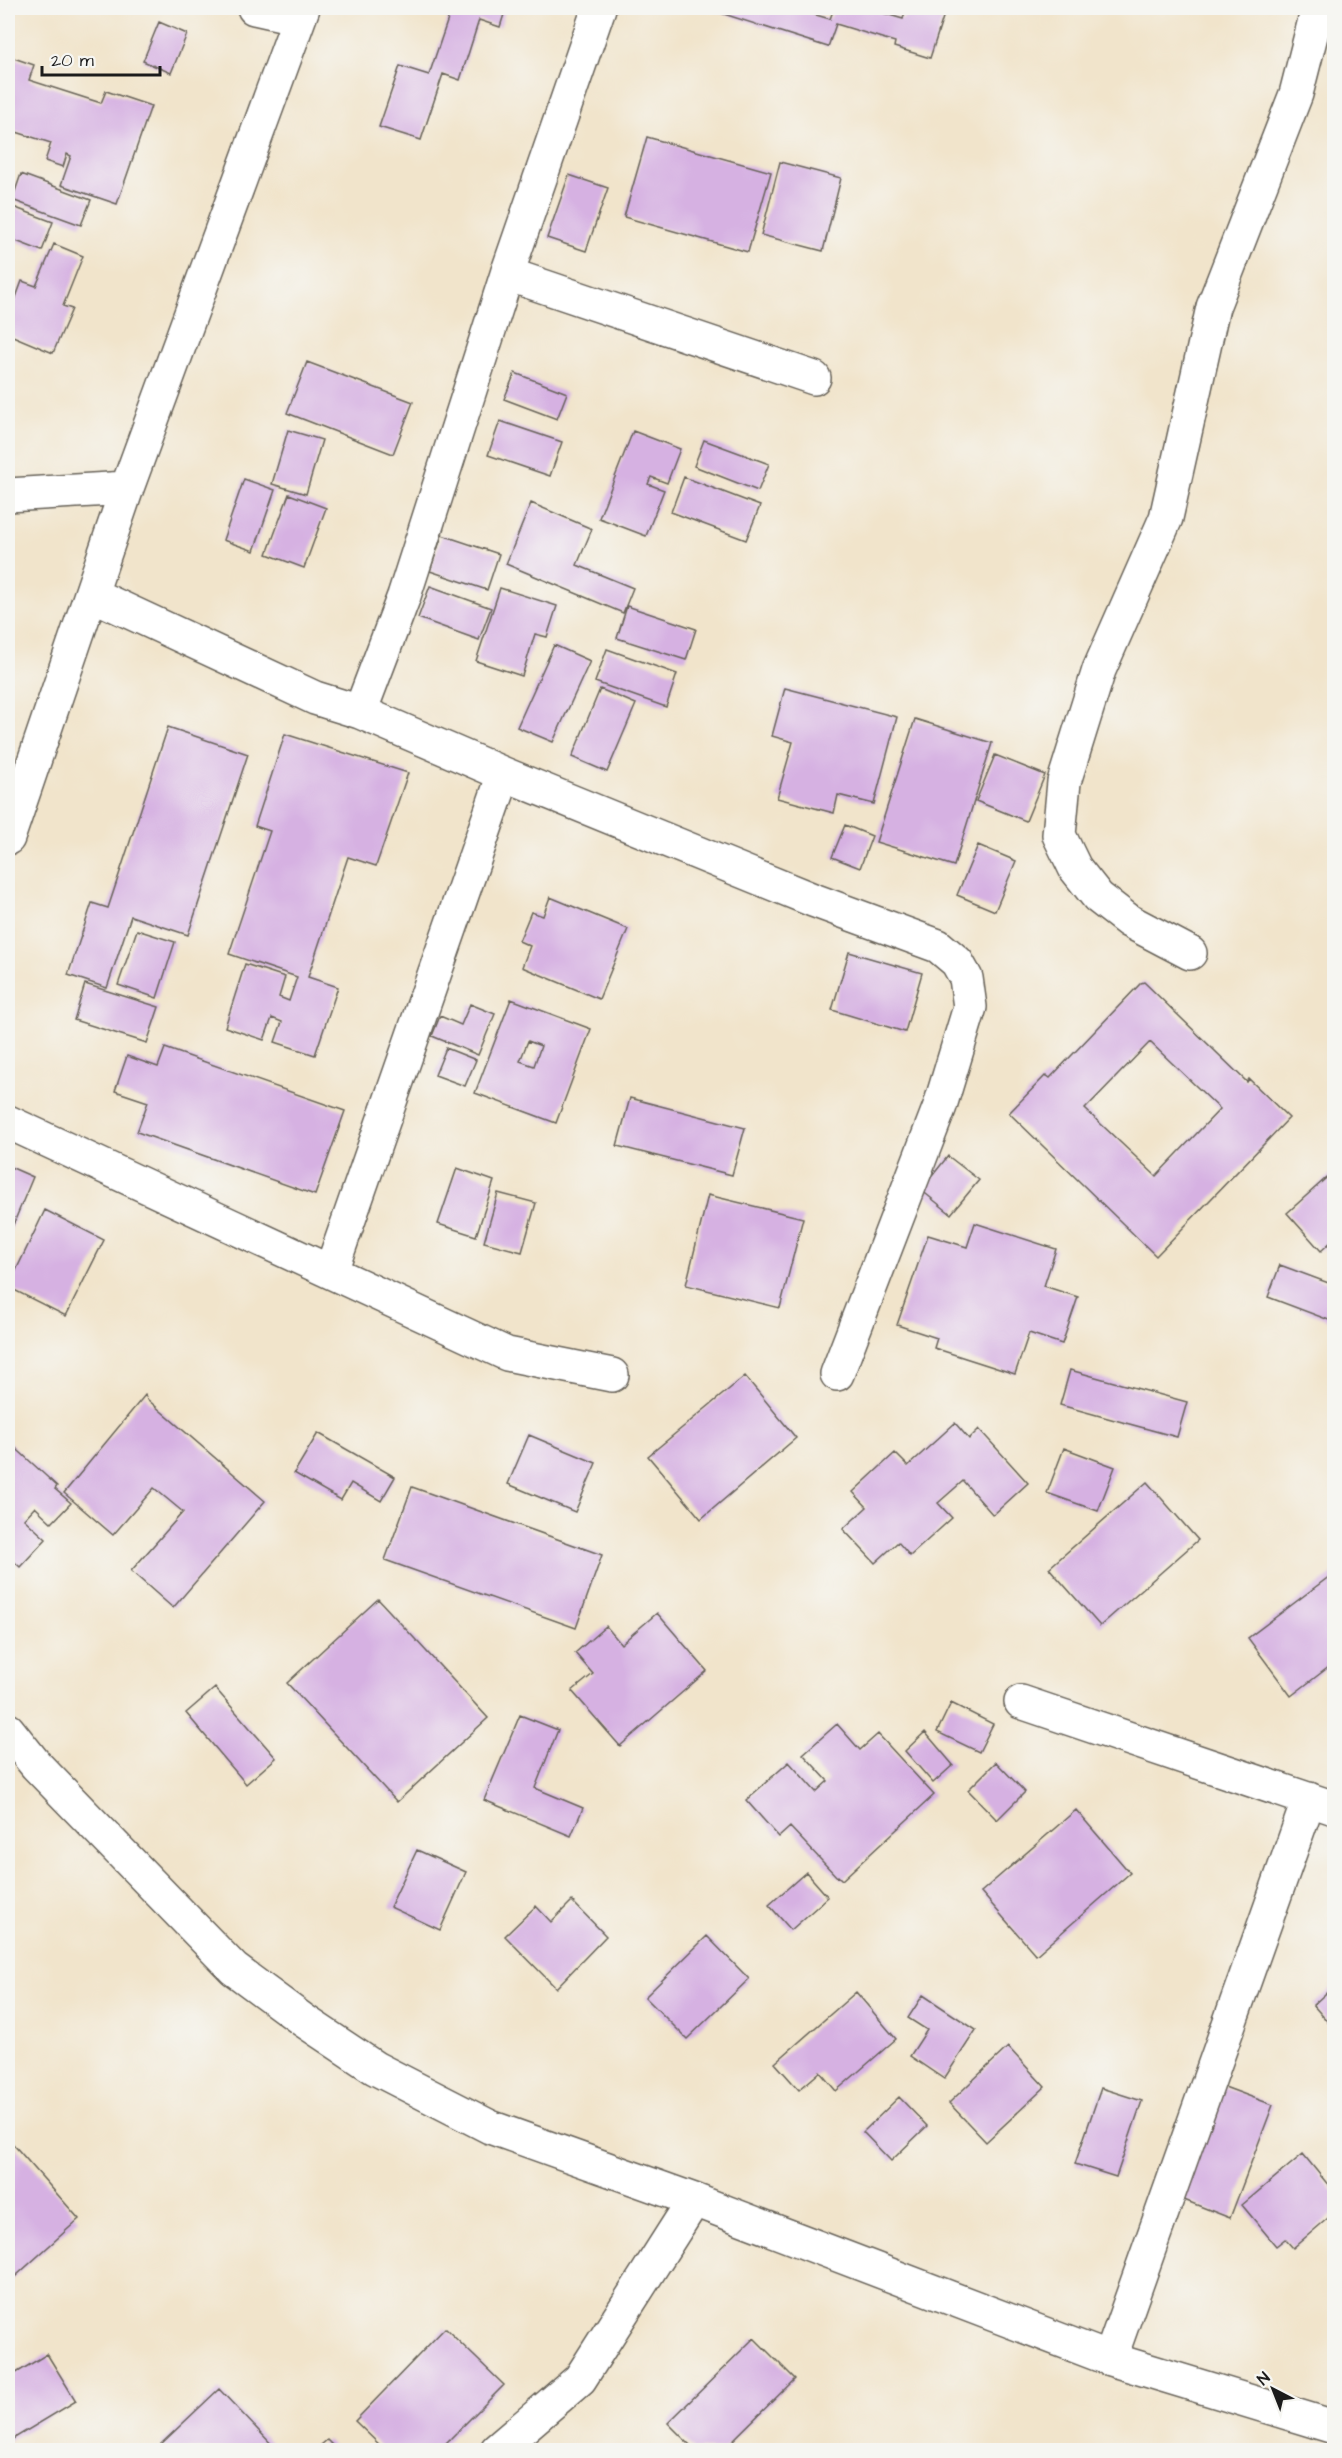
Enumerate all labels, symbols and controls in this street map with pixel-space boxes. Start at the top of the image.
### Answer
scale bar [42,39,160,77]
text: 20 m [51,48,94,73]
north arrow [1243,2359,1303,2419]
text: N [1253,2367,1275,2390]

